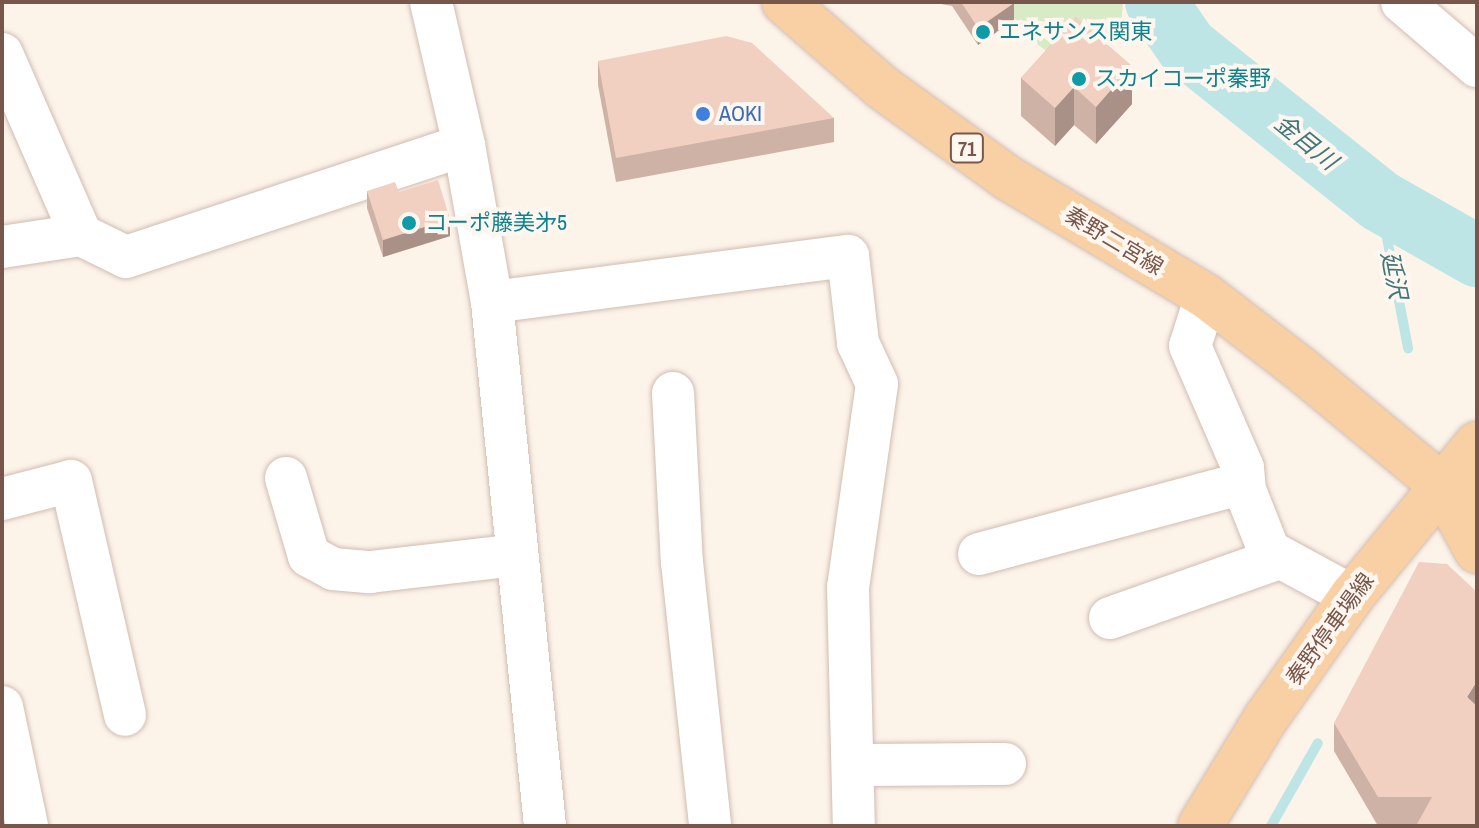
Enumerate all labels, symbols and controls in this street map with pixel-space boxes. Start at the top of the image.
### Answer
place label: エネサンス関東 [999,19,1153,45]
marker: エネサンス関東 [974,23,992,41]
place label: スカイコーポ秦野 [1095,66,1271,92]
marker: スカイコーポ秦野 [1070,70,1088,88]
place label: AOKI [719,101,762,127]
marker: AOKI [694,105,712,123]
water label: 金目川 [1269,108,1343,176]
road number: 71 [949,132,985,164]
street label: 秦野二宮線 [1060,201,1168,281]
place label: コーポ藤美㐧5 [425,210,567,236]
marker: コーポ藤美㐧5 [400,214,418,232]
water label: 延沢 [1375,249,1413,301]
street label: 秦野停車場線 [1281,568,1379,690]

